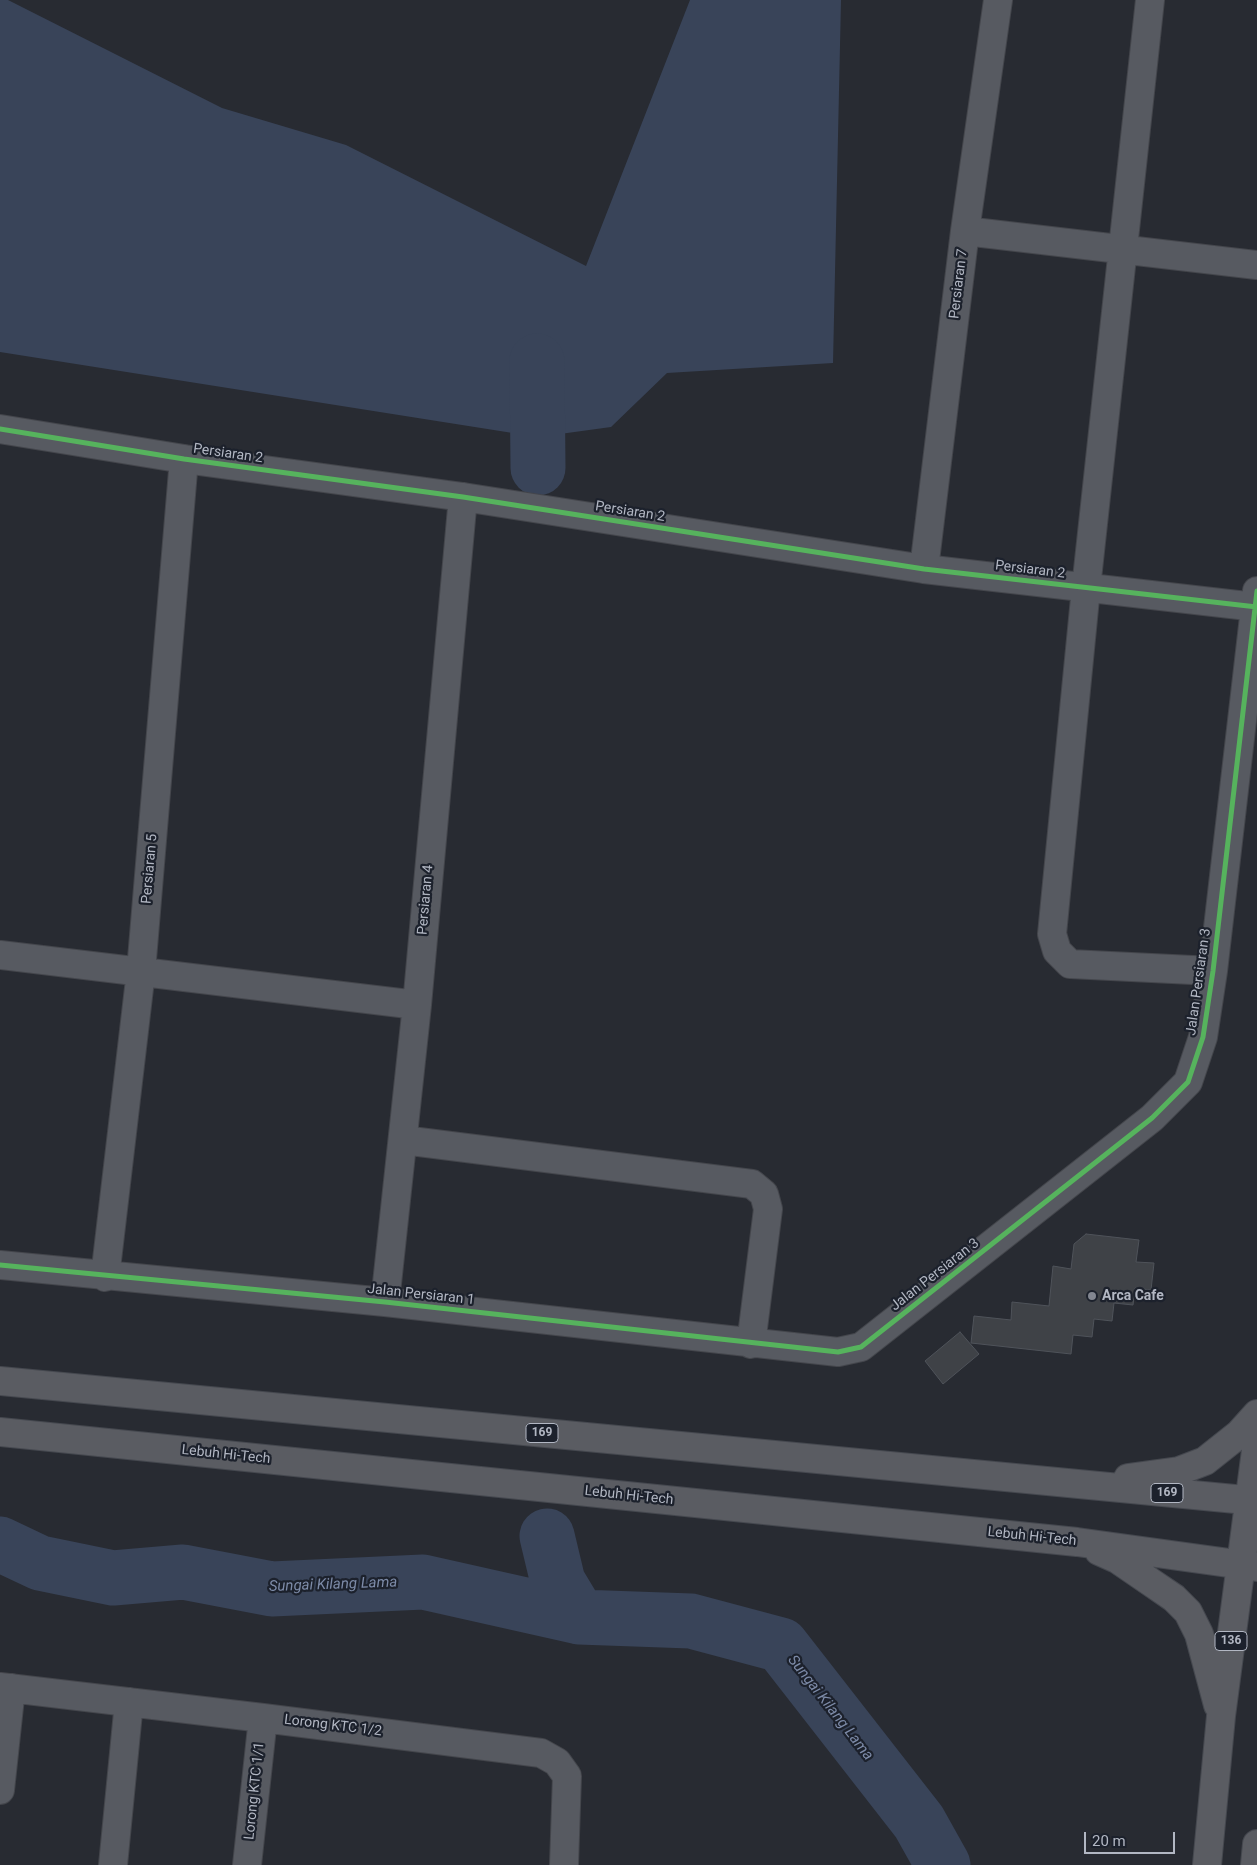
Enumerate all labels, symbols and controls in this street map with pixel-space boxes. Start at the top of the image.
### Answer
street label: Persiaran 7 [946,248,972,320]
street label: Persiaran 2 [192,441,264,467]
street label: Persiaran 2 [594,498,666,526]
street label: Persiaran 2 [994,557,1066,583]
street label: Persiaran 5 [139,833,161,905]
street label: Persiaran 4 [415,864,437,936]
street label: Jalan Persiaran 3 [1183,927,1215,1037]
street label: Jalan Persiaran 3 [887,1235,983,1315]
street label: Jalan Persiaran 1 [366,1281,476,1309]
place label: Arca Cafe [1102,1288,1164,1304]
marker: Arca Cafe [1086,1290,1098,1302]
road number: 169 [526,1424,558,1442]
street label: Lebuh Hi-Tech [181,1442,271,1468]
street label: Lebuh Hi-Tech [584,1483,674,1509]
road number: 169 [1151,1484,1183,1502]
street label: Lebuh Hi-Tech [987,1524,1077,1550]
water label: Sungai Kilang Lama [268,1574,398,1596]
road number: 136 [1215,1632,1247,1650]
water label: Sungai Kilang Lama [783,1652,877,1764]
street label: Lorong KTC 1/2 [283,1712,383,1740]
street label: Lorong KTC 1/1 [242,1741,268,1841]
scale bar [1087,1822,1178,1854]
text: 20 m [1092,1832,1126,1850]

